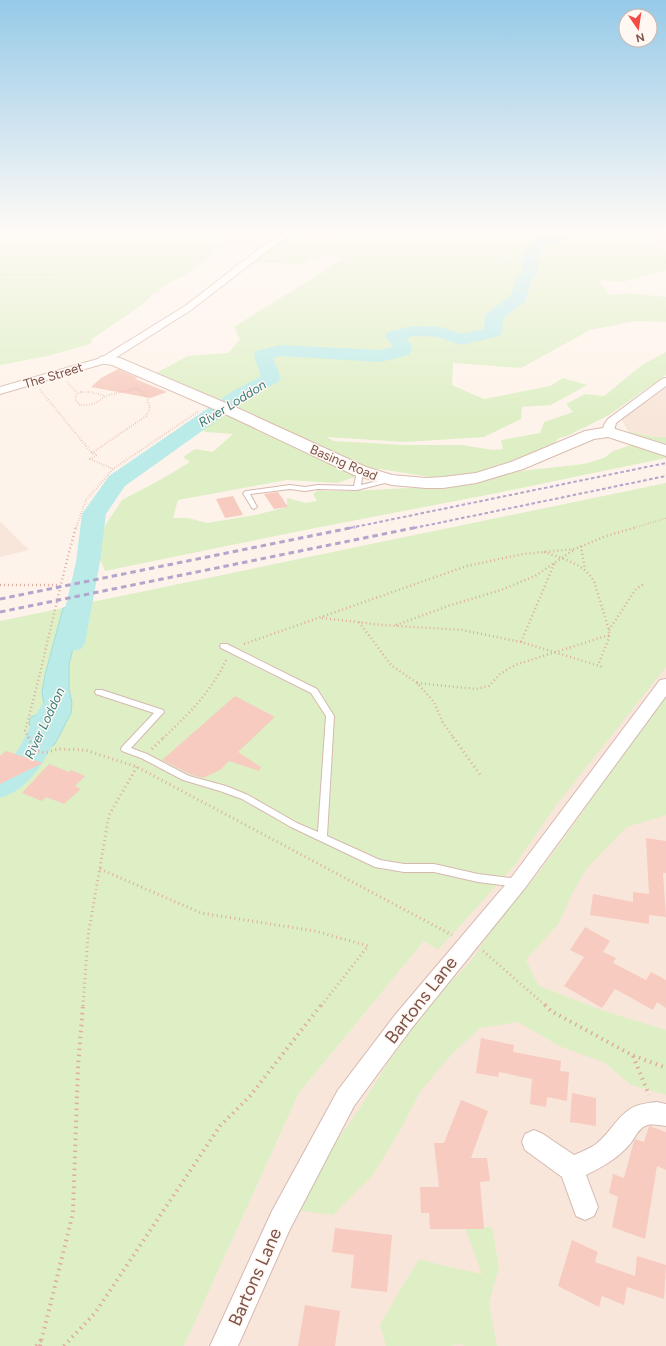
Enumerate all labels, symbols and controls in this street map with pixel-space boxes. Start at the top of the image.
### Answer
north arrow [618,8,658,48]
text: N [635,30,646,45]
street label: The Street [22,359,85,392]
water label: River Loddon [196,377,269,430]
street label: Basing Road [308,442,380,483]
water label: River Loddon [21,685,68,761]
street label: Bartons Lane [380,952,462,1048]
street label: Bartons Lane [224,1225,286,1329]

